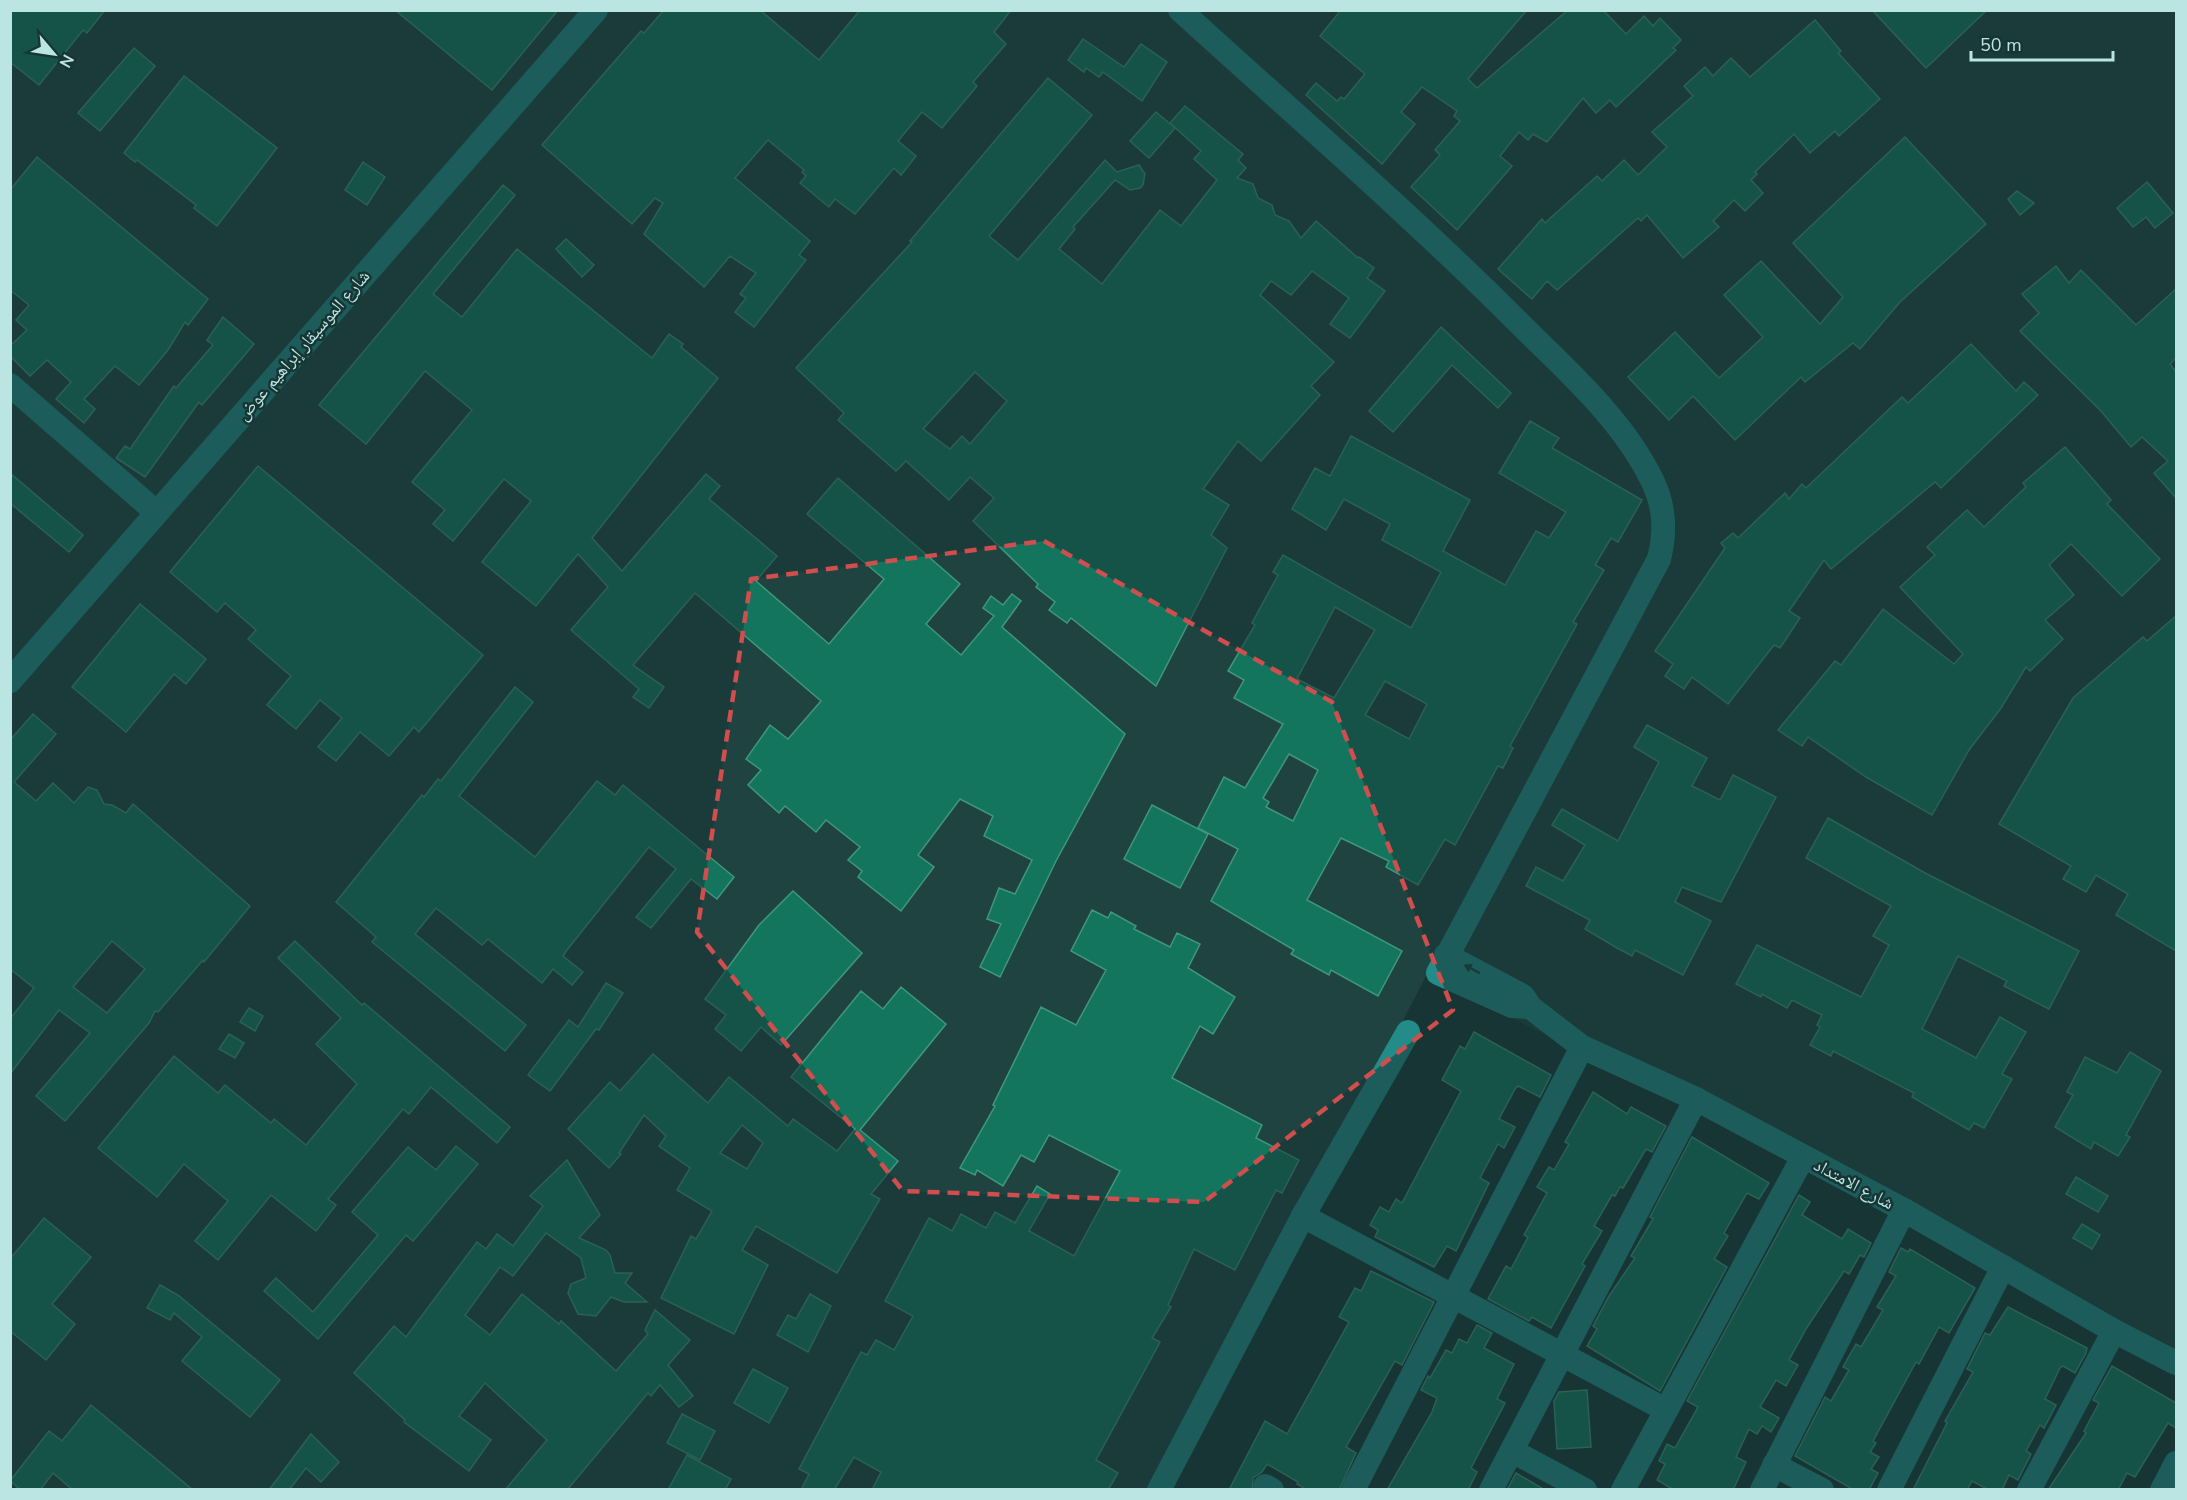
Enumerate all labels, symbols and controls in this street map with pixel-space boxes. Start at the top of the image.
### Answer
north arrow [24,24,84,84]
scale bar [1971,24,2114,62]
text: 50 m [1980,33,2022,57]
text: N [54,50,79,71]
street label: شارع الموسيقار إبراهيم عوض [231,265,375,425]
one-way arrow [1463,964,1480,974]
street label: شارع الامتداد [1810,1153,1898,1215]

